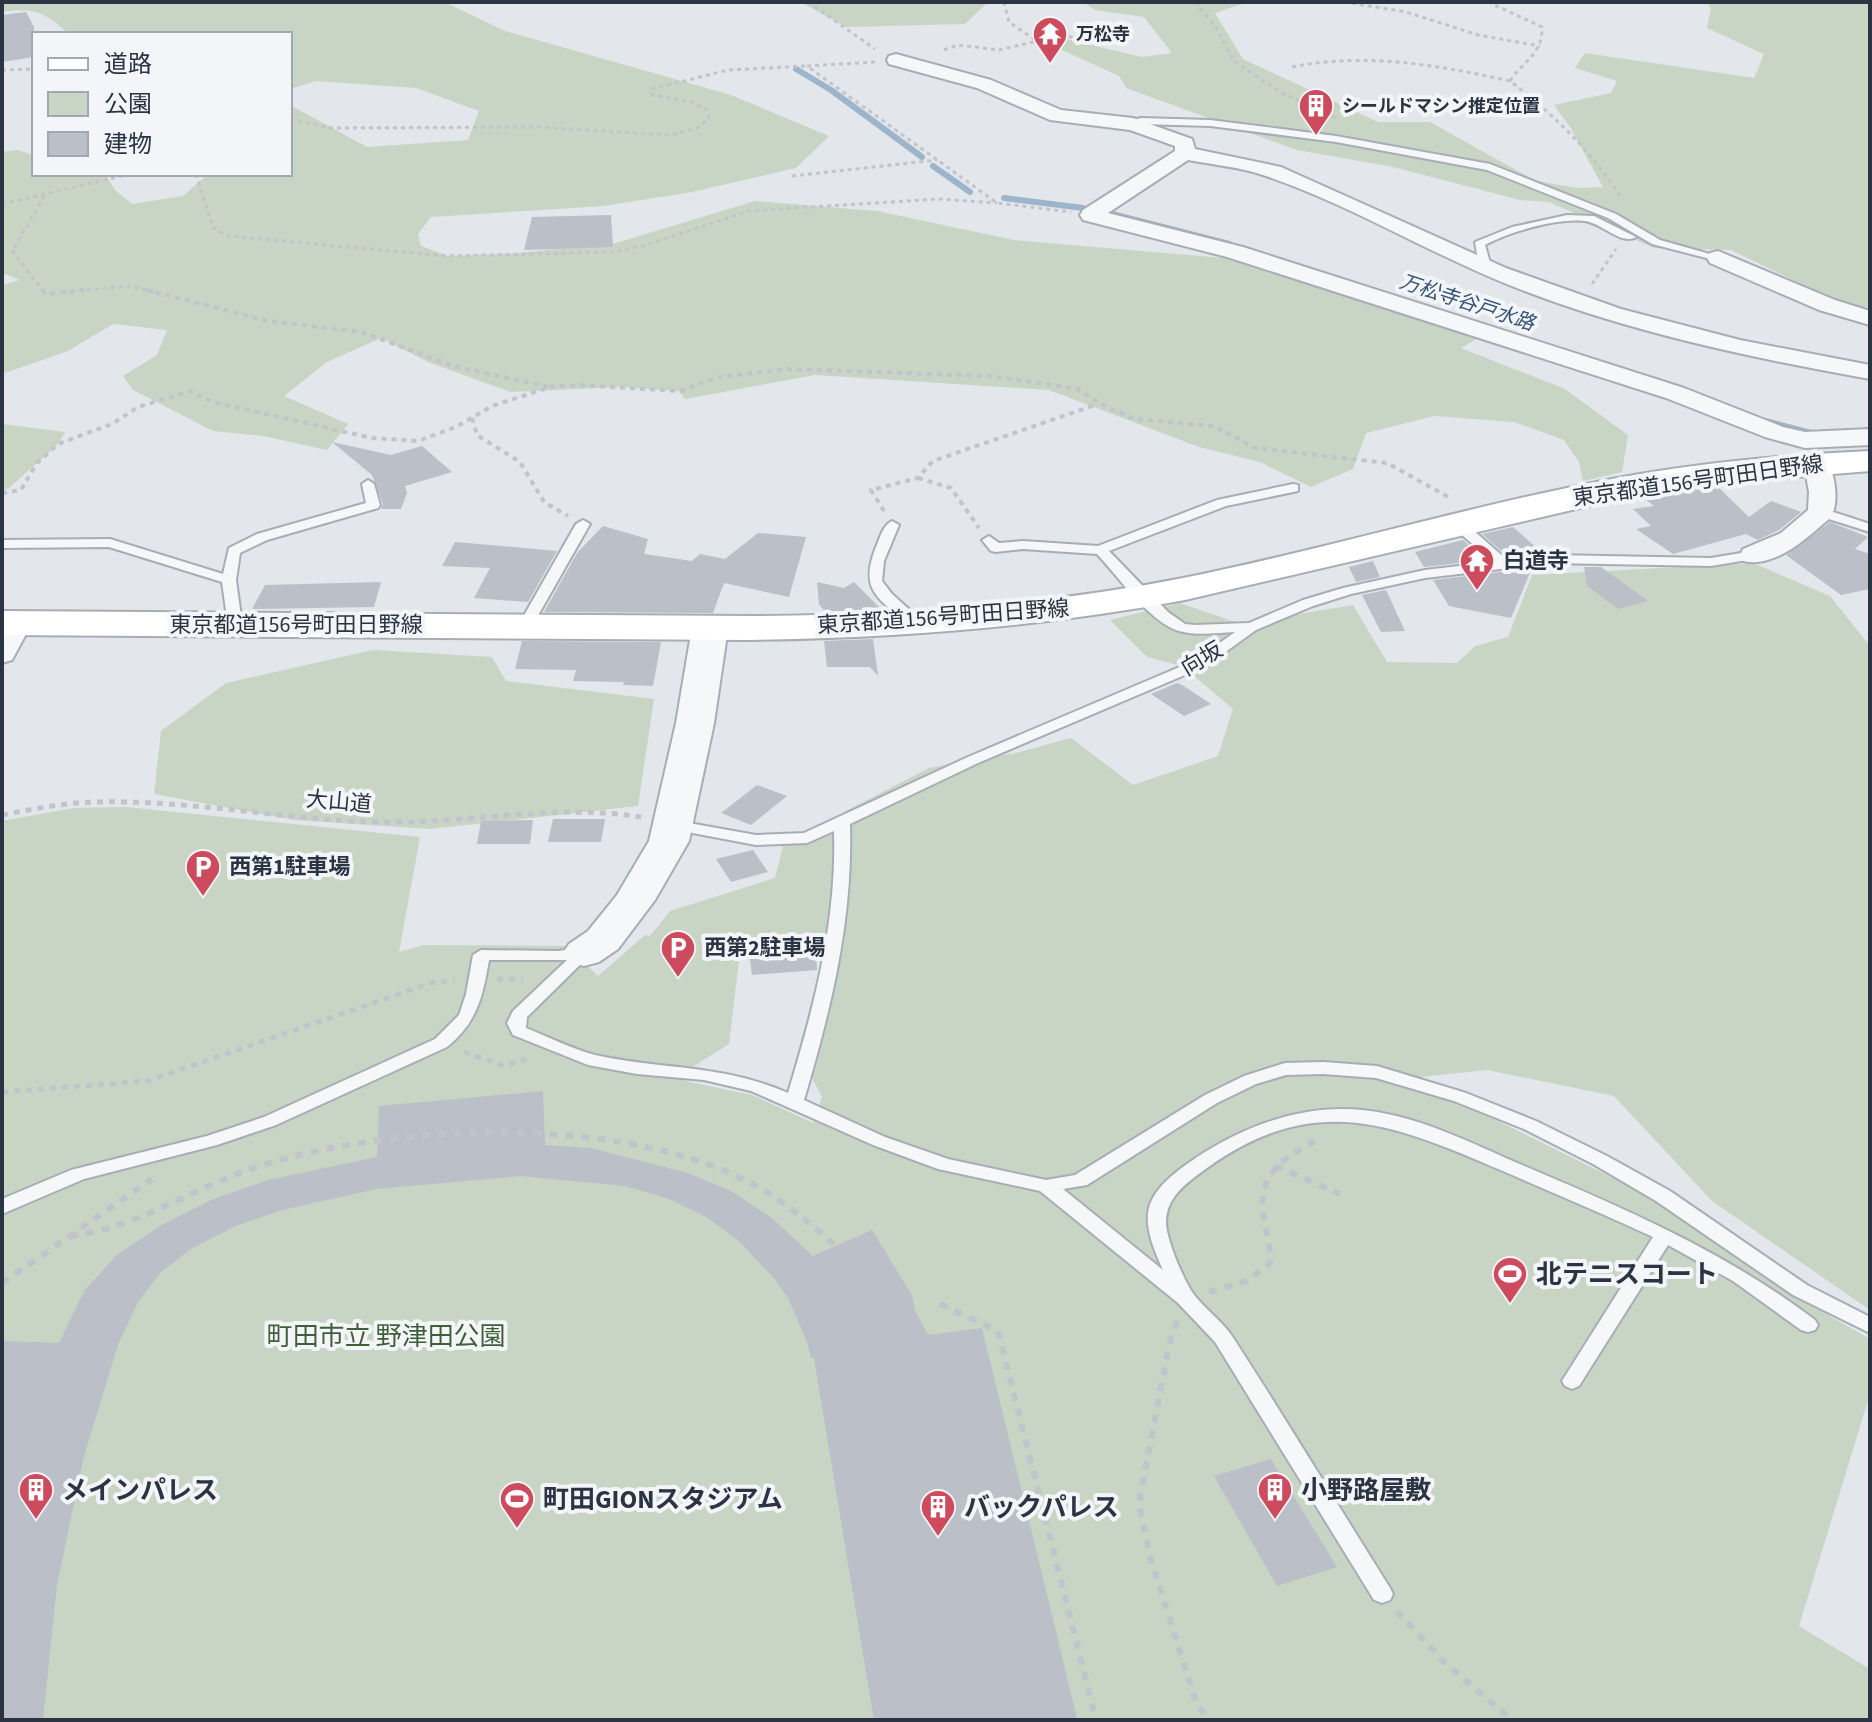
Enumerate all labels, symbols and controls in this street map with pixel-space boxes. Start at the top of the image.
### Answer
temple icon: 万松寺 [1031,15,1069,65]
place label: 万松寺 [1076,22,1130,47]
legend [32,32,292,176]
text: 道路 [104,47,152,82]
text: 公園 [104,87,152,122]
building icon: シールドマシン推定位置 [1297,87,1335,137]
place label: シールドマシン推定位置 [1342,94,1540,119]
text: 建物 [104,127,152,162]
water label: 万松寺谷戸水路 [1396,268,1540,339]
street label: 東京都道156号町田日野線 [1571,448,1825,514]
temple icon: 白道寺 [1458,542,1496,592]
place label: 白道寺 [1503,545,1569,577]
street label: 東京都道156号町田日野線 [816,592,1070,642]
street label: 東京都道156号町田日野線 [170,609,422,641]
street label: 向坂 [1175,634,1229,684]
street label: 大山道 [305,783,373,821]
parking icon: 西第1駐車場 [184,848,222,898]
place label: 西第1駐車場 [229,851,351,883]
parking icon: 西第2駐車場 [659,929,697,979]
place label: 西第2駐車場 [704,932,826,964]
sports icon: 北テニスコート [1491,1255,1529,1305]
place label: 北テニスコート [1536,1256,1718,1293]
park label: 町田市立 野津田公園 [266,1318,506,1355]
building icon: メインパレス [17,1471,55,1521]
building icon: 小野路屋敷 [1256,1471,1294,1521]
place label: メインパレス [62,1472,218,1509]
place label: 小野路屋敷 [1301,1472,1431,1509]
sports icon: 町田GIONスタジアム [498,1480,536,1530]
place label: 町田GIONスタジアム [543,1481,783,1518]
building icon: バックパレス [919,1488,957,1538]
place label: バックパレス [964,1489,1119,1526]

